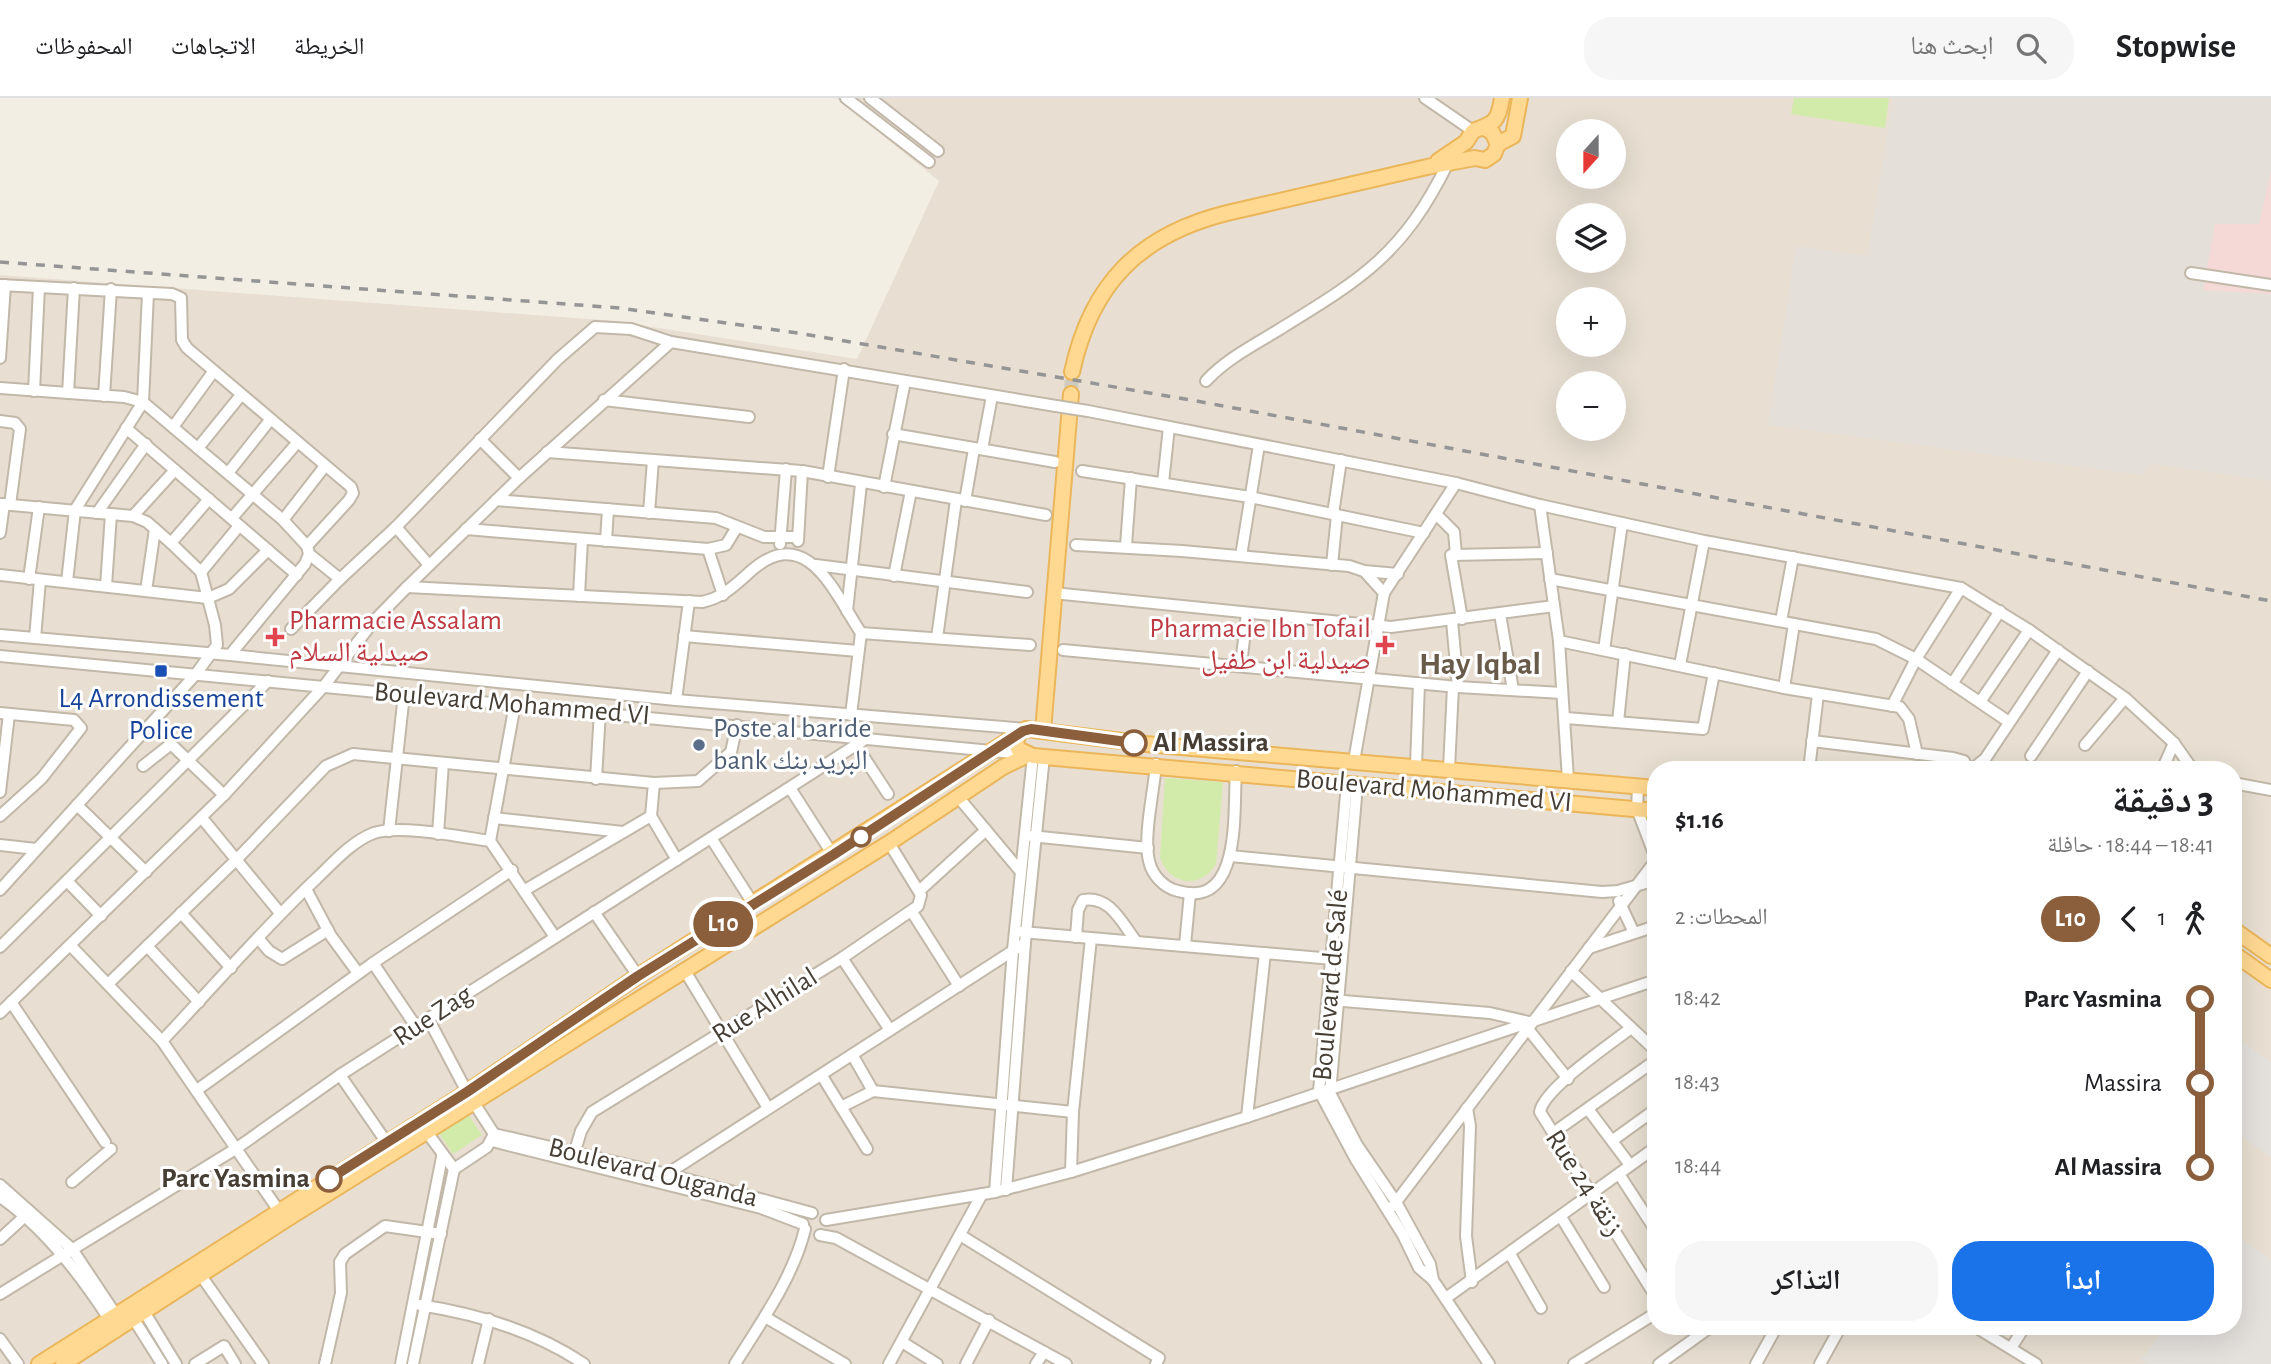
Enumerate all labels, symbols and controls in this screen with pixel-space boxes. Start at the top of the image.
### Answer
search box [1584,17,2074,80]
icon: search [2012,29,2050,67]
text: Stopwise [2116,31,2236,64]
text: ابحث هنا [1910,33,1994,59]
text: المحفوظات [35,35,133,59]
text: الاتجاهات [171,35,256,59]
text: الخريطة [294,35,365,59]
north arrow [1556,119,1626,189]
map controls [1556,119,1626,441]
button: layers [1556,203,1626,273]
button: + [1556,287,1626,357]
button: − [1556,371,1626,441]
place label: Pharmacie Assalam صيدلية السلام [289,607,502,670]
place label: Pharmacie Ibn Tofail صيدلية ابن طفيل [1149,615,1371,677]
marker: Pharmacie Assalam صيدلية السلام [267,629,283,645]
marker: Pharmacie Ibn Tofail صيدلية ابن طفيل [1377,637,1393,653]
district label: Hay Iqbal [1419,648,1541,680]
marker: L4 Arrondissement Police [153,663,169,679]
street label: Boulevard Mohammed VI [373,678,651,730]
place label: L4 Arrondissement Police [58,685,264,745]
place label: Poste al baride bank البريد بنك [713,715,871,775]
place label: Al Massira [1153,729,1269,757]
marker: Al Massira [1121,730,1147,756]
marker: Poste al baride bank البريد بنك [691,737,707,753]
street label: Boulevard Mohammed VI [1295,765,1573,817]
text: 3 دقيقة [2112,782,2214,820]
text: $1.16 [1675,807,1724,833]
unlabelled marker [851,827,871,847]
text: 18:41 – 18:44 · حافلة [2047,834,2214,857]
street label: Boulevard de Salé [1309,888,1353,1082]
icon: back [2110,900,2148,938]
icon: walk [2176,900,2214,938]
line badge: L10 [683,901,763,947]
text: المحطات: 2 [1675,906,1768,929]
text: L10 [2055,907,2086,931]
text: 1 [2158,907,2166,930]
text: L10 [707,912,739,936]
street label: Rue Alhilal [708,963,822,1049]
street label: Rue Zag [388,980,478,1052]
text: Parc Yasmina [2024,986,2162,1012]
text: 18:42 [1675,987,1721,1010]
text: Massira [2084,1070,2162,1096]
text: 18:43 [1675,1071,1720,1094]
street label: Rue 24 زنقة [1540,1125,1628,1241]
street label: Boulevard Ouganda [545,1133,761,1213]
text: Al Massira [2054,1154,2162,1180]
text: 18:44 [1675,1155,1721,1178]
place label: Parc Yasmina [161,1165,310,1193]
marker: Parc Yasmina [316,1166,342,1192]
button: التذاكر [1675,1241,1938,1321]
button: ابدأ [1952,1241,2214,1321]

